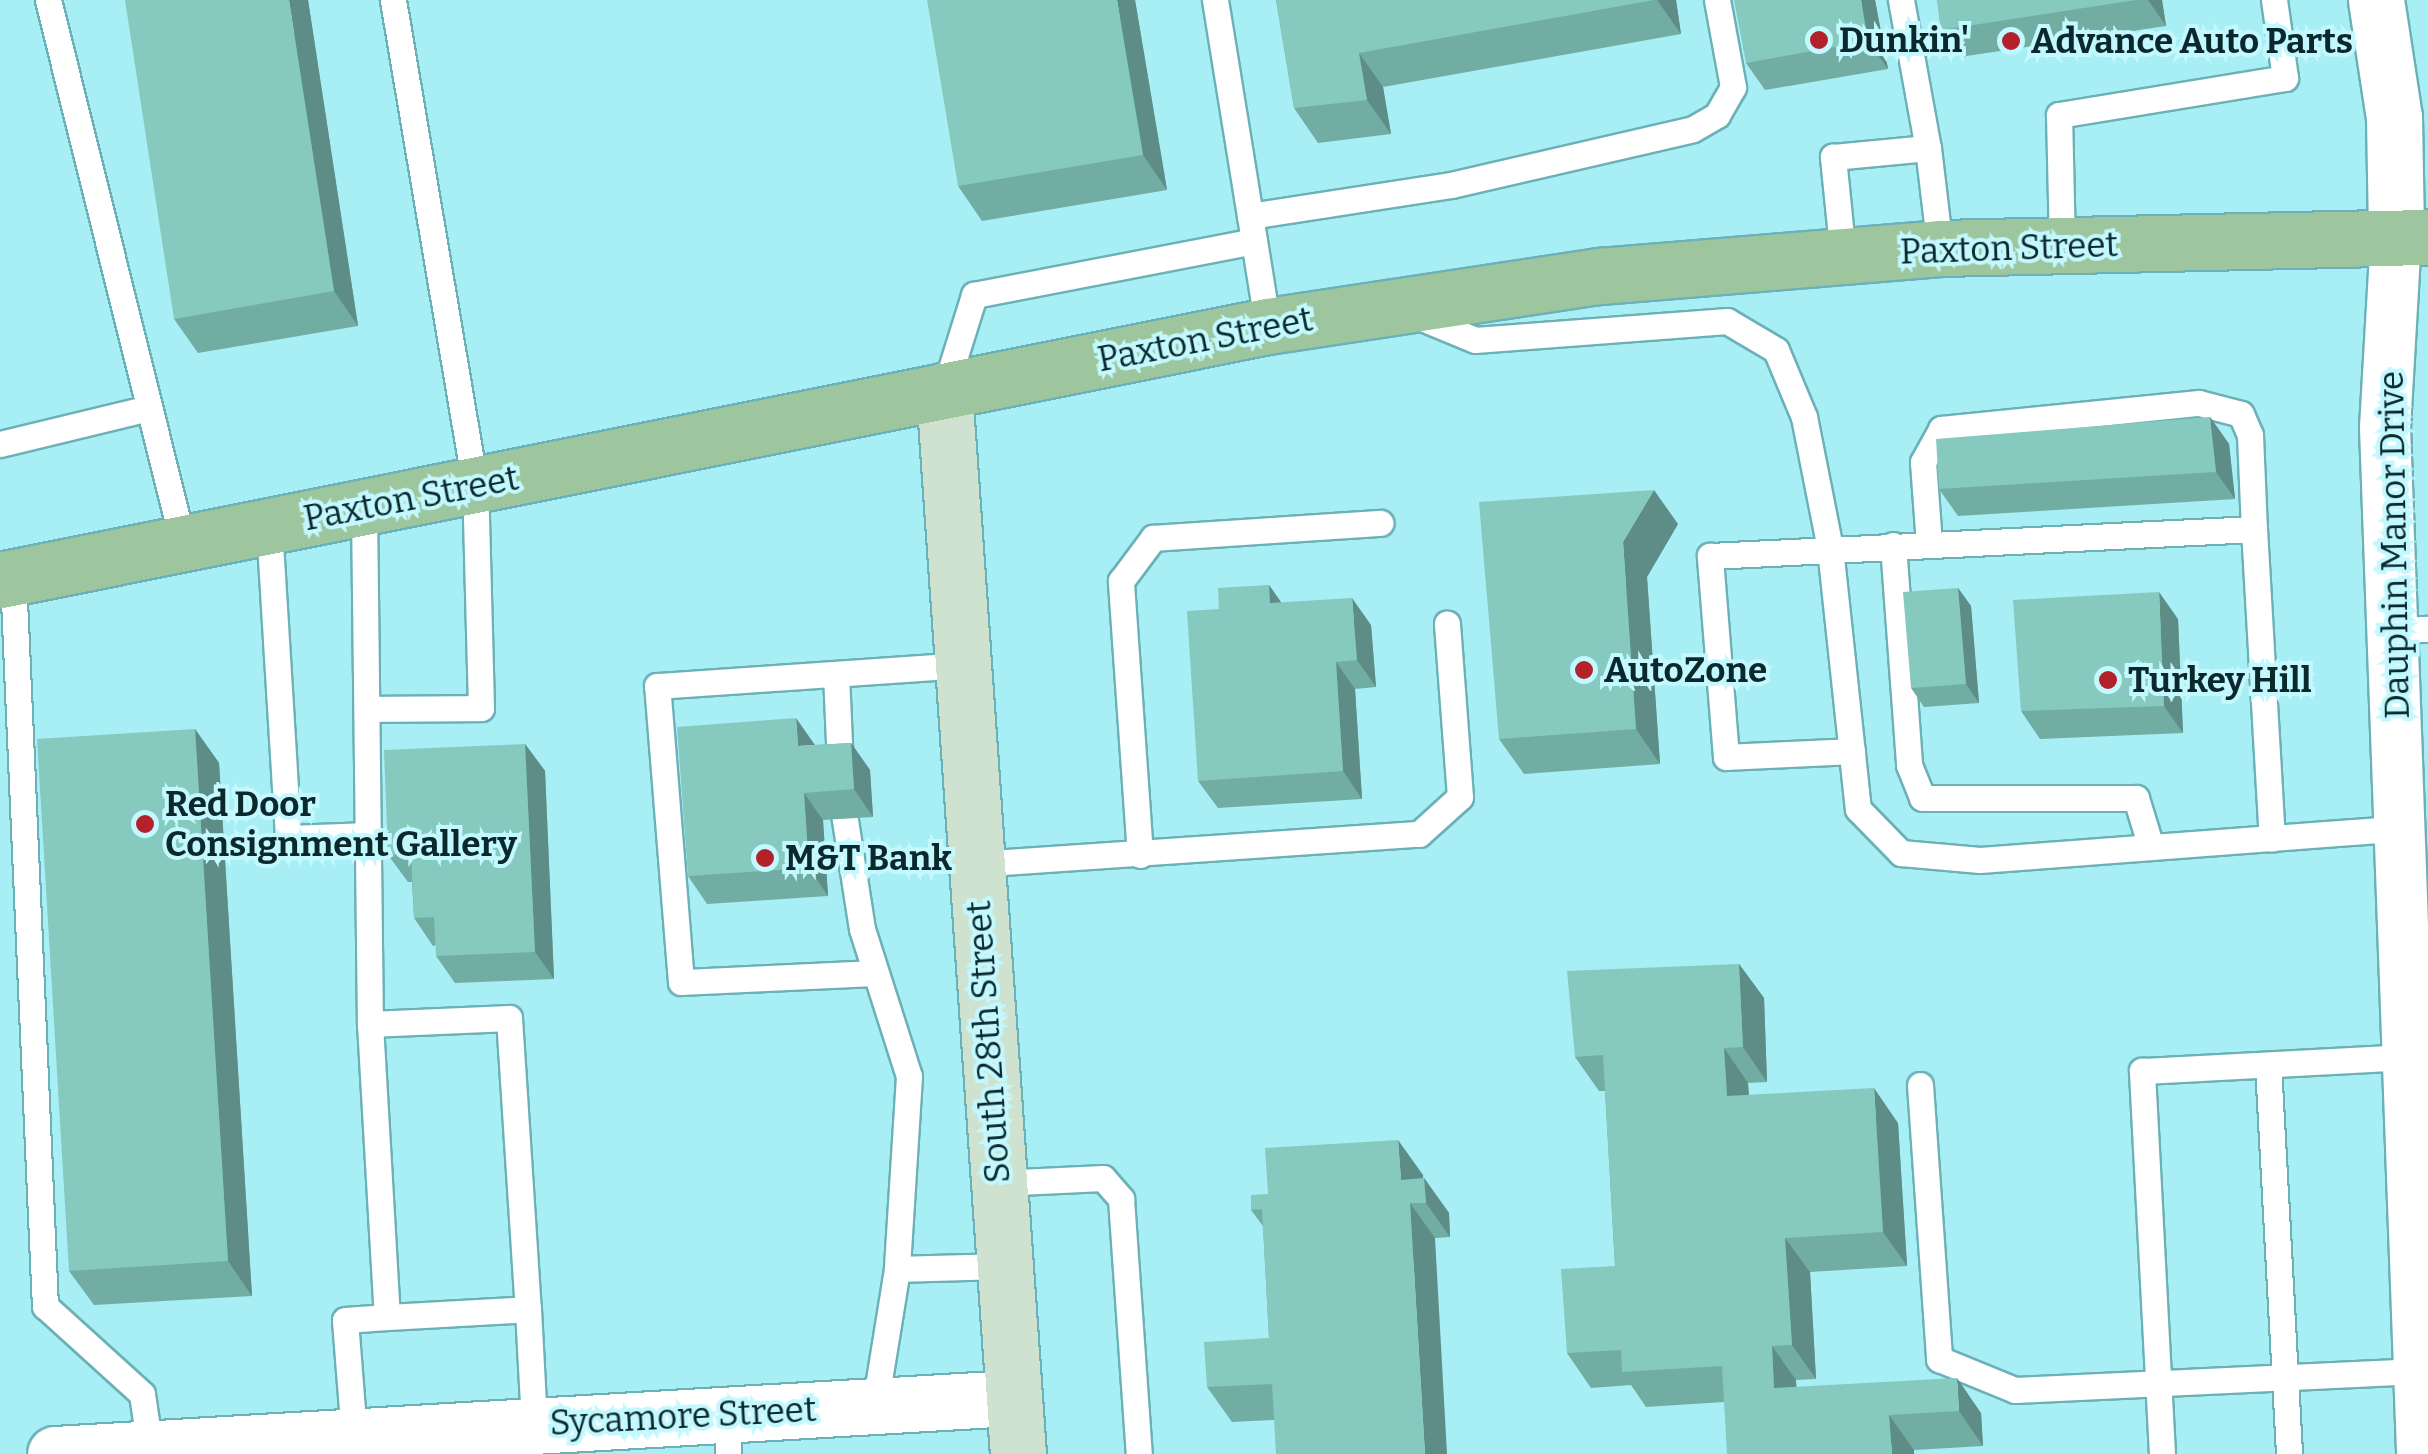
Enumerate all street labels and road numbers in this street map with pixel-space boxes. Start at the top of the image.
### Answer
street label: Paxton Street [1899,223,2119,273]
street label: Paxton Street [1094,298,1316,380]
street label: Dauphin Manor Drive [2370,371,2418,719]
street label: Paxton Street [300,457,522,539]
street label: South 28th Street [957,899,1019,1185]
street label: Sycamore Street [549,1388,817,1444]

